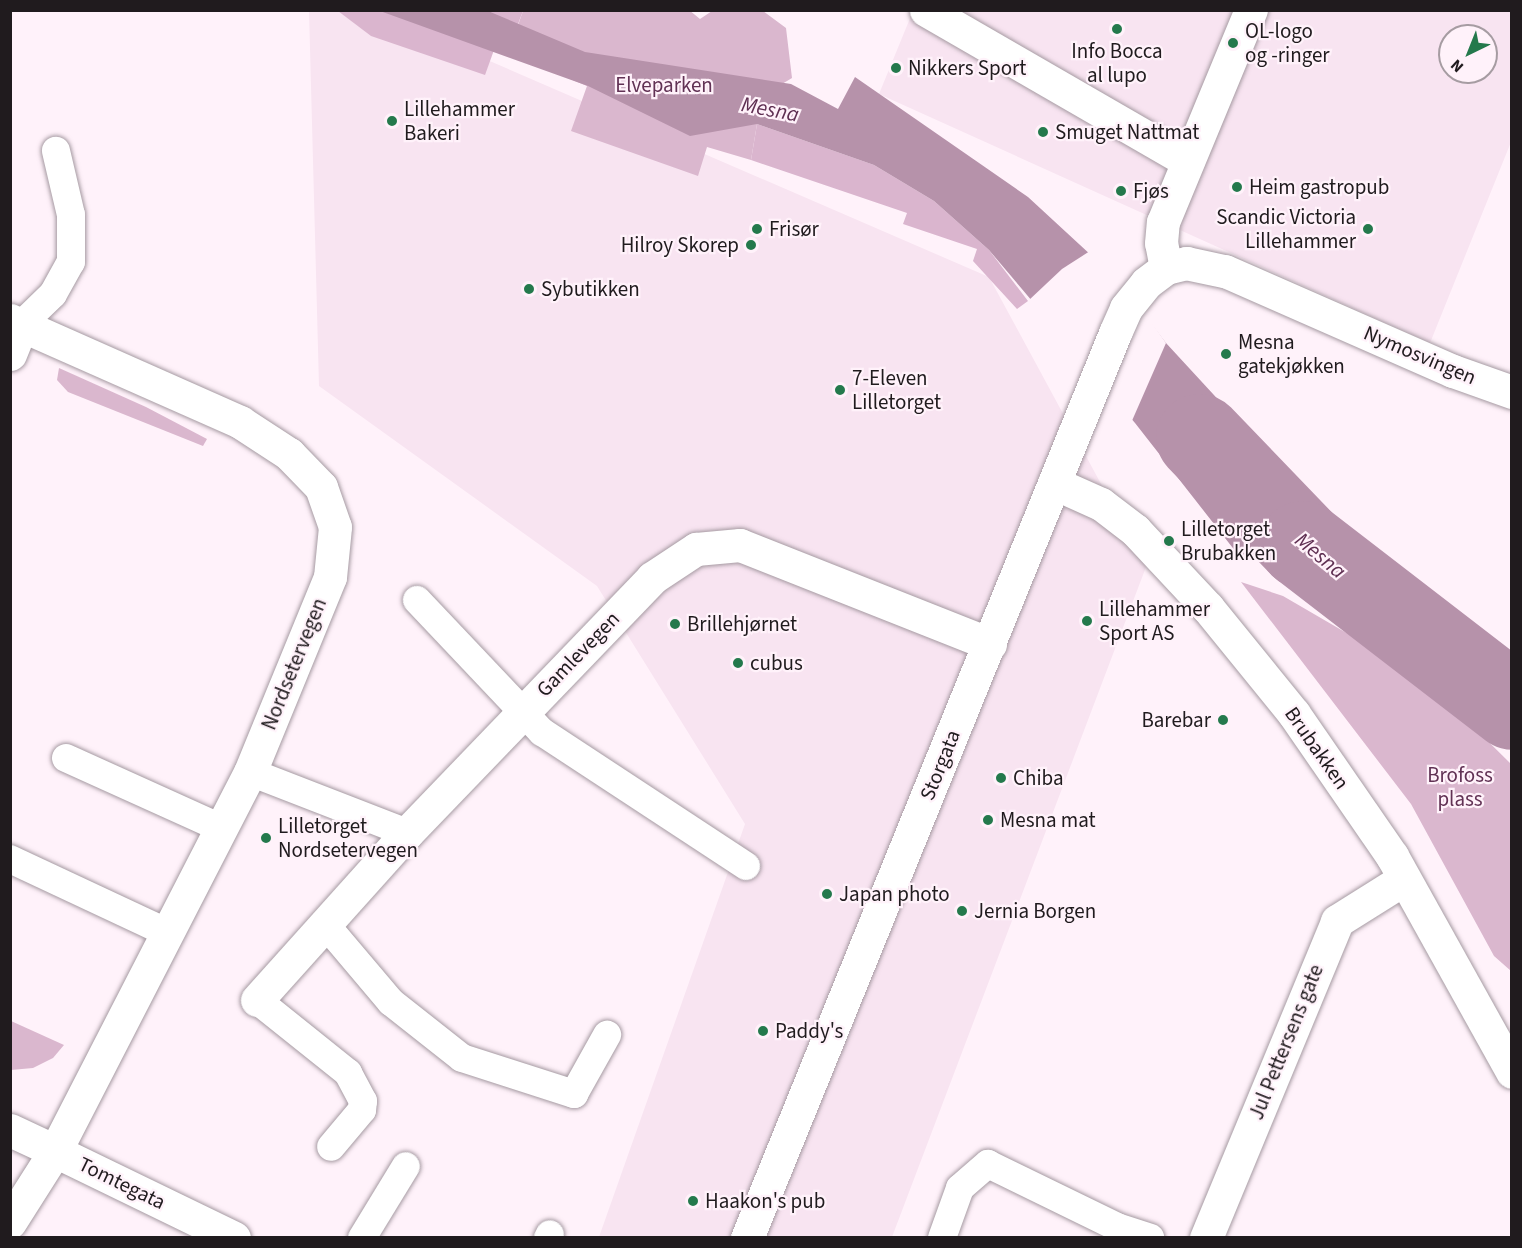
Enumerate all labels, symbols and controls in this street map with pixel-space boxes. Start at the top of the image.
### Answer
place label: OL-logo og -ringer [1245,18,1330,68]
marker: Info Bocca al lupo [1110,22,1124,36]
north arrow [1438,24,1498,84]
marker: OL-logo og -ringer [1226,36,1240,50]
place label: Info Bocca al lupo [1071,38,1163,88]
text: N [1446,54,1468,77]
place label: Nikkers Sport [908,55,1026,81]
marker: Nikkers Sport [889,61,903,75]
park label: Elveparken [615,72,713,98]
water label: Mesna [739,91,801,129]
place label: Lillehammer Bakeri [404,96,515,146]
marker: Lillehammer Bakeri [385,114,399,128]
place label: Smuget Nattmat [1055,119,1199,145]
marker: Smuget Nattmat [1036,125,1050,139]
place label: Heim gastropub [1249,174,1389,200]
place label: Fjøs [1133,178,1169,204]
marker: Heim gastropub [1230,180,1244,194]
marker: Fjøs [1114,184,1128,198]
place label: Scandic Victoria Lillehammer [1216,204,1356,254]
place label: Frisør [769,216,819,242]
marker: Frisør [750,222,764,236]
marker: Scandic Victoria Lillehammer [1361,222,1375,236]
place label: Hilroy Skorep [621,232,739,258]
marker: Hilroy Skorep [744,238,758,252]
place label: Sybutikken [541,276,640,302]
marker: Sybutikken [522,282,536,296]
street label: Nymosvingen [1360,320,1480,390]
place label: Mesna gatekjøkken [1238,329,1345,379]
marker: Mesna gatekjøkken [1219,347,1233,361]
place label: 7-Eleven Lilletorget [852,365,941,415]
marker: 7-Eleven Lilletorget [833,383,847,397]
place label: Lilletorget Brubakken [1181,516,1276,566]
water label: Mesna [1289,527,1351,585]
marker: Lilletorget Brubakken [1162,534,1176,548]
street label: Nordsetervegen [256,594,332,734]
place label: Lillehammer Sport AS [1099,596,1210,646]
street label: Gamlevegen [531,606,625,702]
place label: Brillehjørnet [687,611,797,637]
marker: Lillehammer Sport AS [1080,614,1094,628]
marker: Brillehjørnet [668,617,682,631]
place label: cubus [750,650,803,676]
marker: cubus [731,656,745,670]
street label: Brubakken [1279,702,1355,794]
place label: Barebar [1141,707,1211,733]
marker: Barebar [1216,713,1230,727]
street label: Storgata [915,726,965,804]
park label: Brofoss plass [1427,762,1493,812]
place label: Chiba [1013,765,1063,791]
marker: Chiba [994,771,1008,785]
place label: Mesna mat [1000,807,1096,833]
place label: Lilletorget Nordsetervegen [278,813,418,863]
marker: Mesna mat [981,813,995,827]
marker: Lilletorget Nordsetervegen [259,831,273,845]
place label: Japan photo [839,881,950,907]
marker: Japan photo [820,887,834,901]
place label: Jernia Borgen [974,898,1096,924]
marker: Jernia Borgen [955,904,969,918]
street label: Jul Pettersens gate [1243,961,1329,1123]
place label: Paddy's [775,1018,843,1044]
marker: Paddy's [756,1024,770,1038]
street label: Tomtegata [74,1151,170,1215]
place label: Haakon's pub [705,1188,825,1214]
marker: Haakon's pub [686,1194,700,1208]

